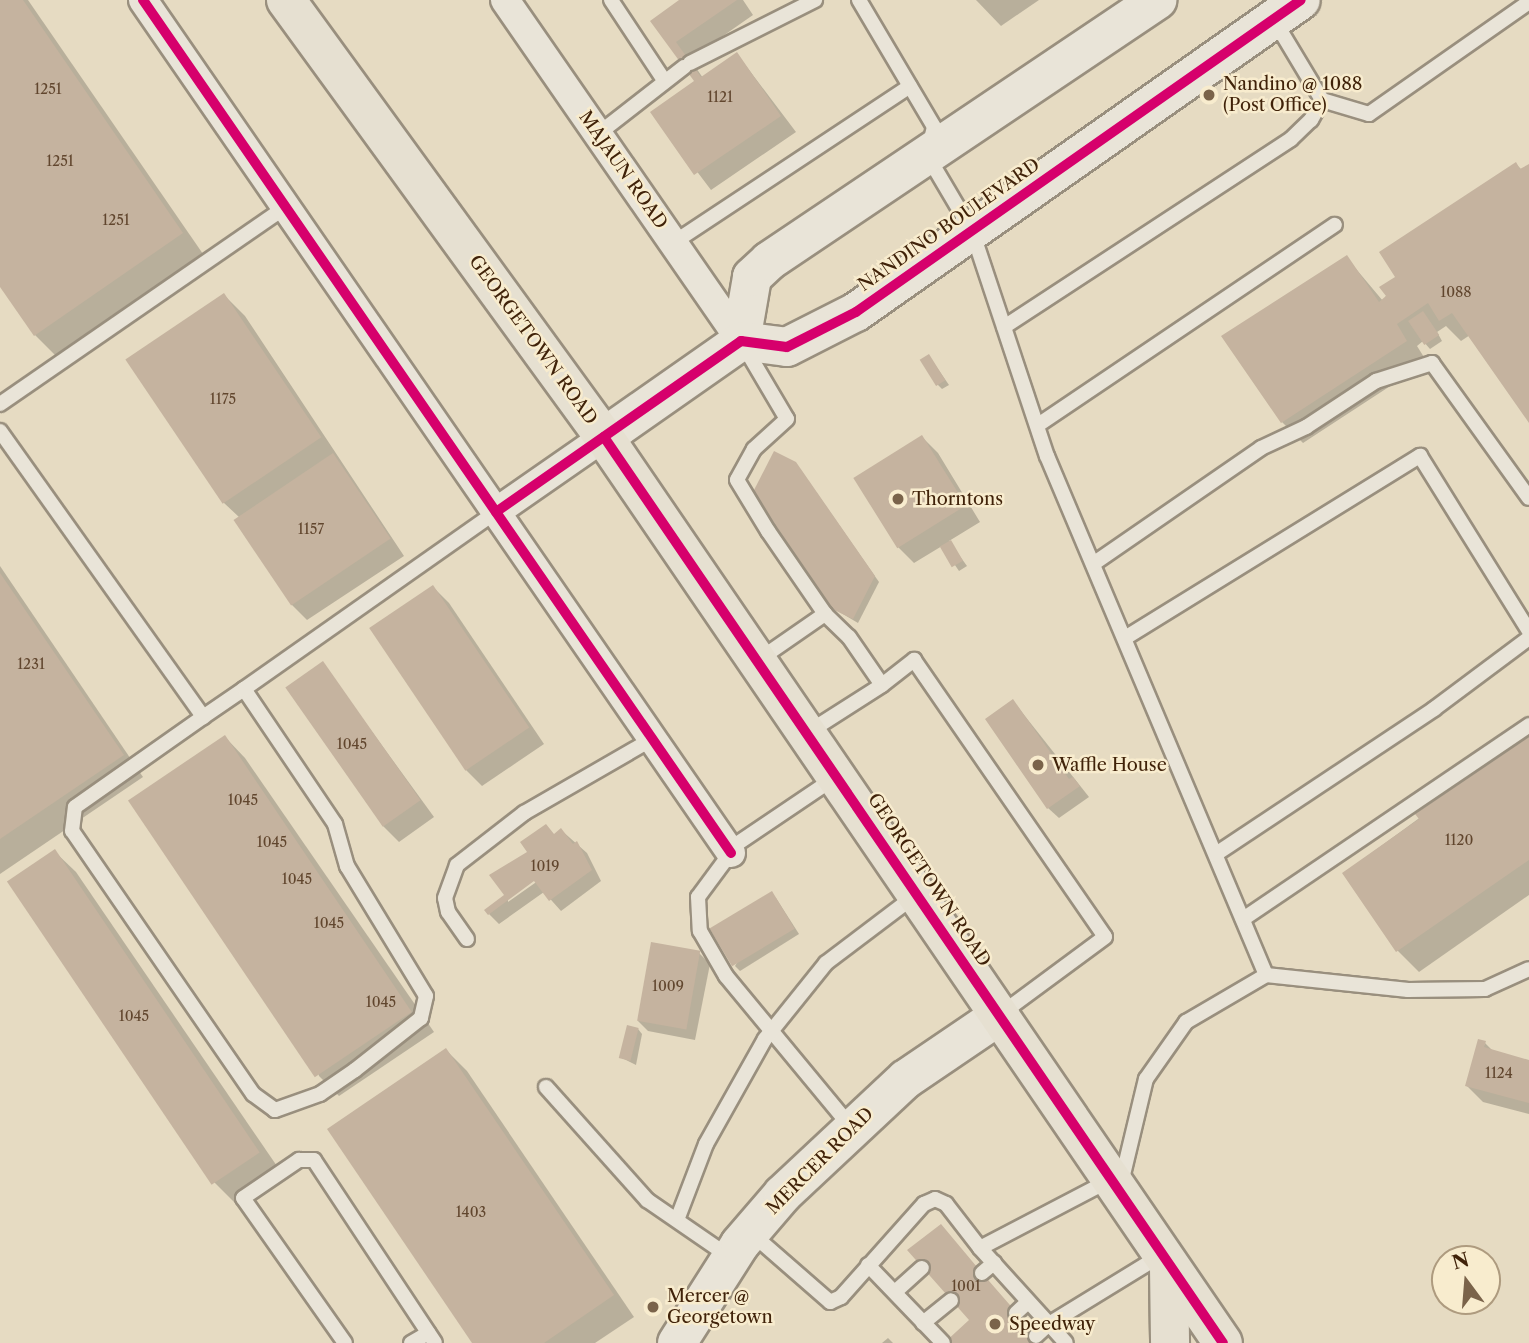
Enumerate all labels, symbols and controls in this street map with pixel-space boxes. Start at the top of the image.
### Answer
place label: Nandino @ 1088 (Post Office) [1223,74,1362,116]
house number: 1251 [34,81,62,97]
marker: Nandino @ 1088 (Post Office) [1201,87,1217,103]
house number: 1121 [707,89,733,105]
street label: MAJAUN ROAD [574,107,672,233]
house number: 1251 [46,153,74,169]
street label: NANDINO BOULEVARD [854,154,1044,296]
house number: 1251 [102,212,130,228]
street label: GEORGETOWN ROAD [464,251,602,429]
house number: 1088 [1440,284,1472,300]
house number: 1175 [210,391,236,407]
place label: Thorntons [912,488,1003,510]
marker: Thorntons [890,491,906,507]
house number: 1157 [298,521,324,537]
house number: 1231 [17,656,45,672]
house number: 1045 [337,736,367,752]
place label: Waffle House [1052,754,1167,776]
marker: Waffle House [1030,757,1046,773]
street label: GEORGETOWN ROAD [863,789,995,971]
house number: 1045 [228,792,258,808]
house number: 1120 [1445,832,1473,848]
house number: 1045 [257,834,287,850]
house number: 1019 [531,858,559,874]
house number: 1045 [282,871,312,887]
house number: 1045 [314,915,344,931]
house number: 1009 [652,978,684,994]
house number: 1045 [366,994,396,1010]
house number: 1045 [119,1008,149,1024]
house number: 1124 [1485,1065,1513,1081]
street label: MERCER ROAD [762,1103,878,1219]
house number: 1403 [456,1204,486,1220]
north arrow [1431,1245,1501,1315]
text: N [1450,1248,1472,1275]
house number: 1001 [951,1278,981,1294]
place label: Mercer @ Georgetown [667,1286,773,1328]
marker: Mercer @ Georgetown [645,1299,661,1315]
place label: Speedway [1009,1313,1095,1335]
marker: Speedway [987,1316,1003,1332]

